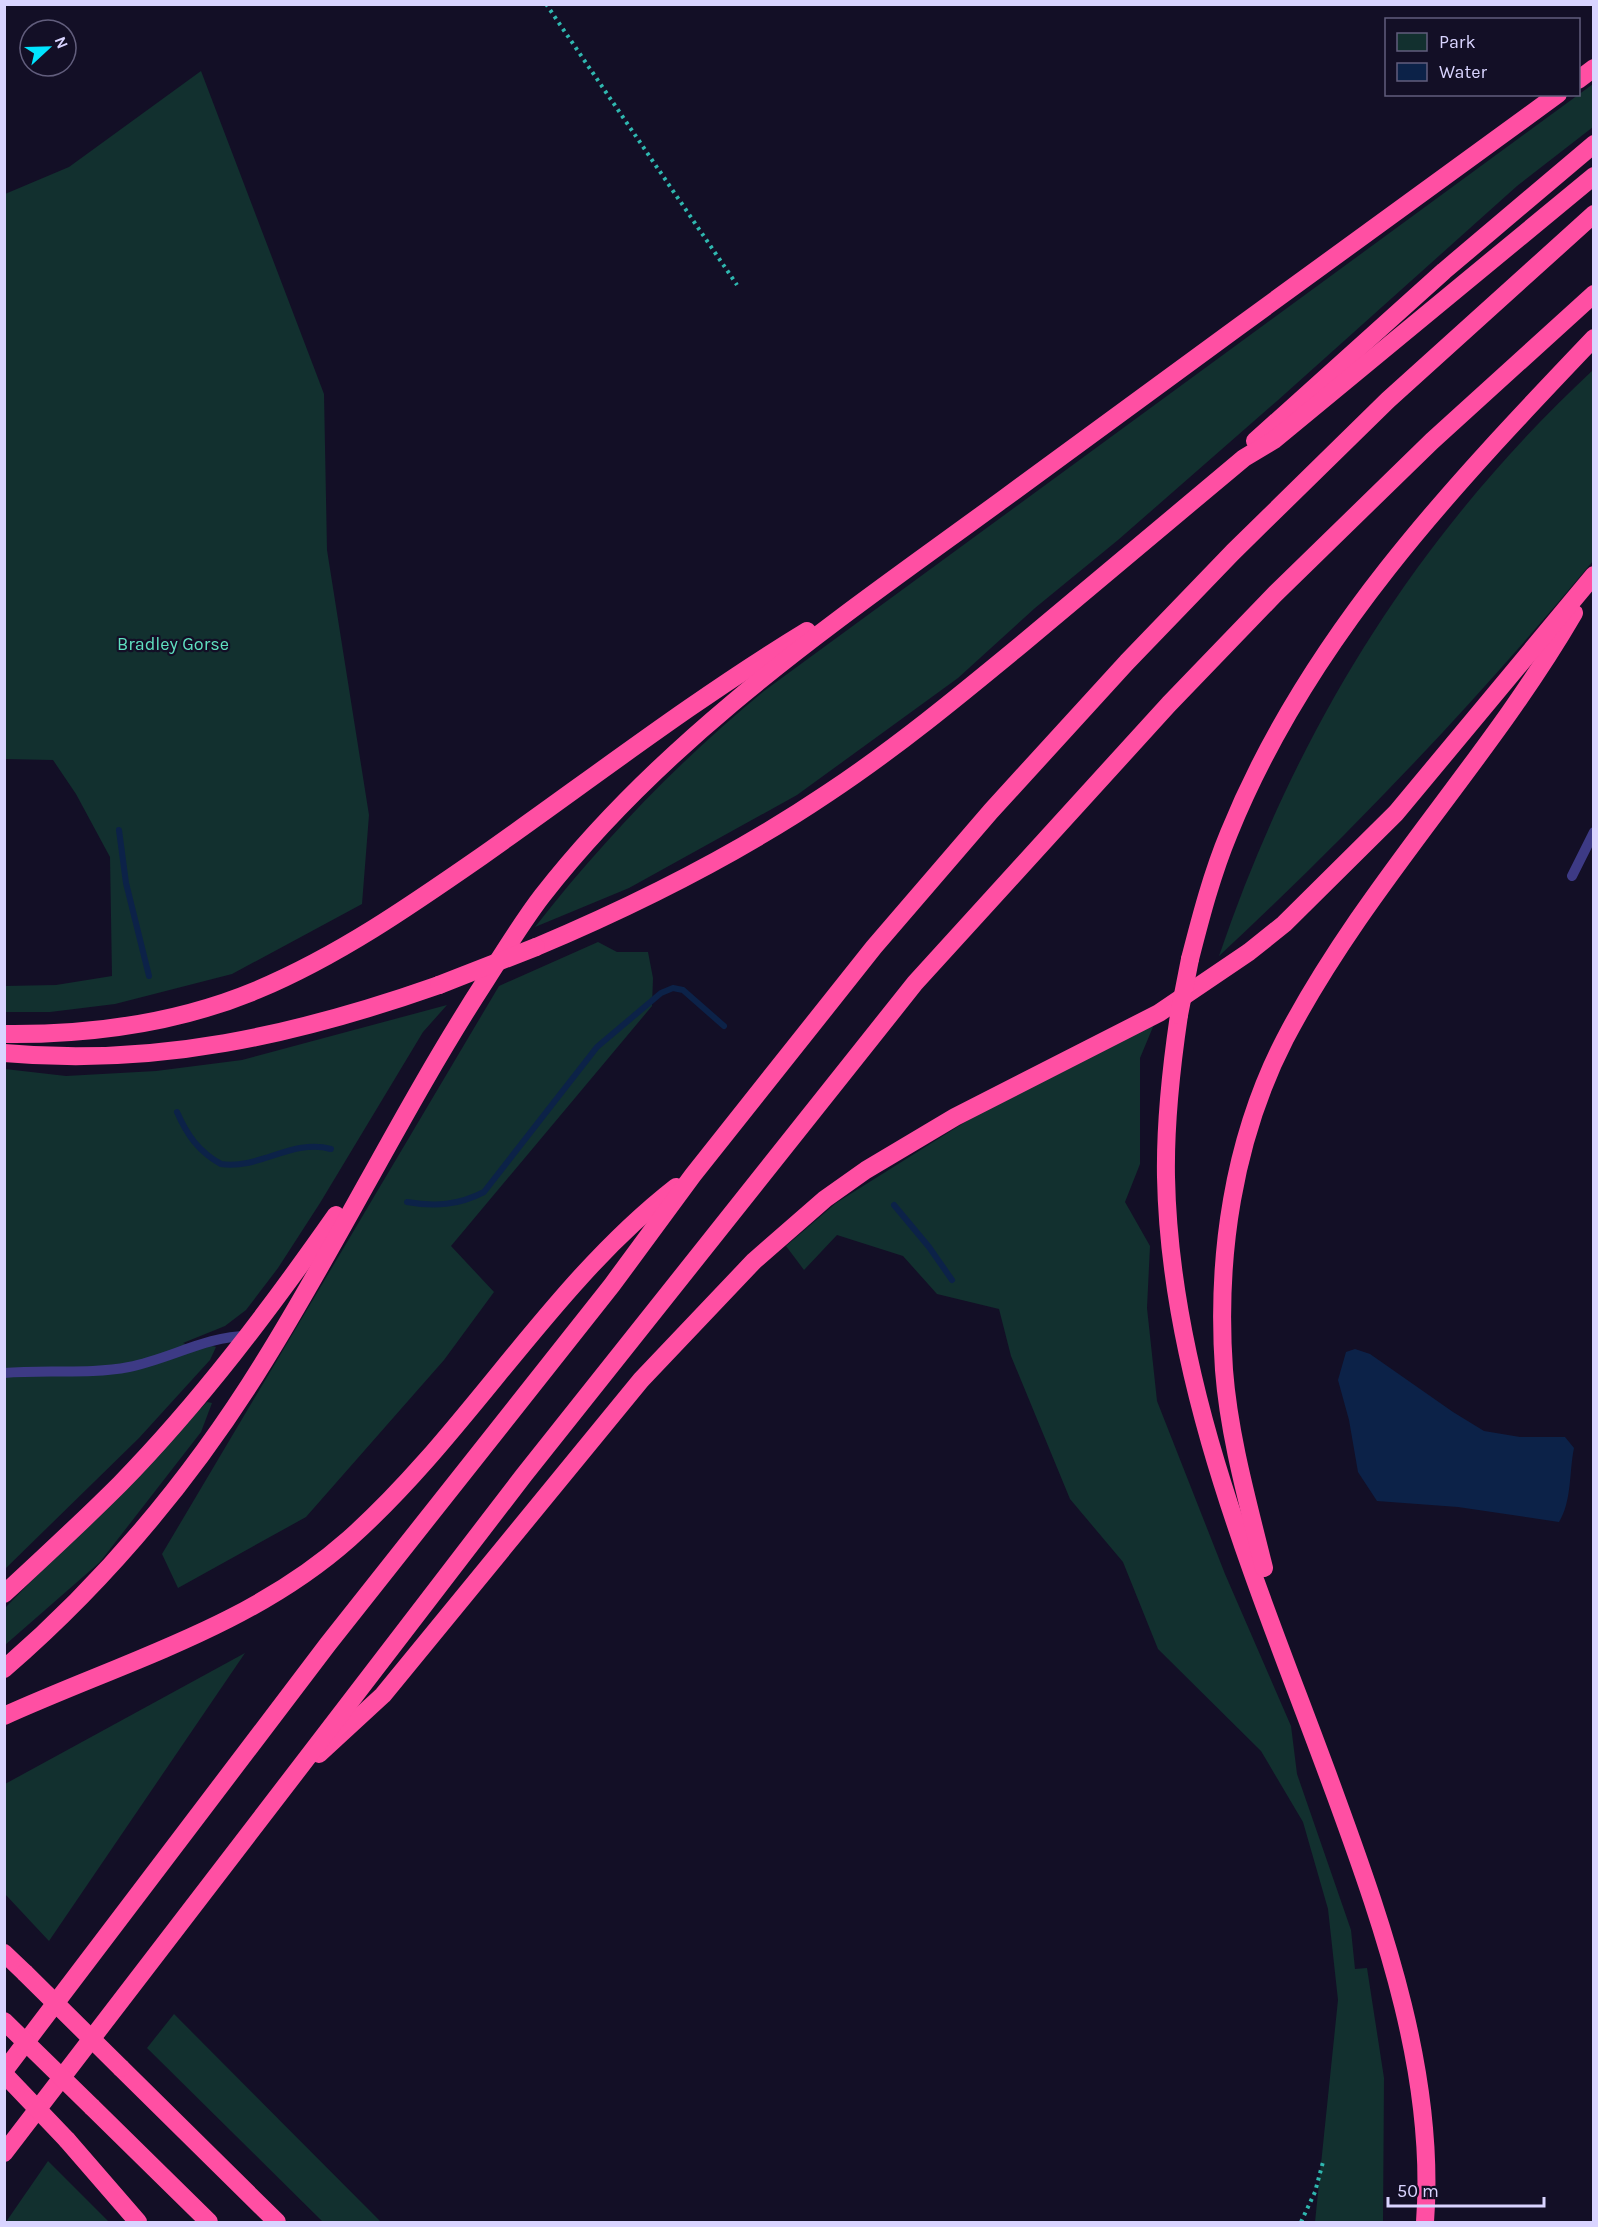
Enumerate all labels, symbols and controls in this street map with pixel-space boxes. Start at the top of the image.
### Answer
north arrow [18,18,78,78]
legend [1385,18,1580,96]
text: Park [1439,31,1476,53]
text: N [50,34,72,51]
text: Water [1439,61,1487,83]
park label: Bradley Gorse [117,633,229,655]
scale bar [1388,2170,1544,2208]
text: 50 m [1397,2180,1439,2202]

